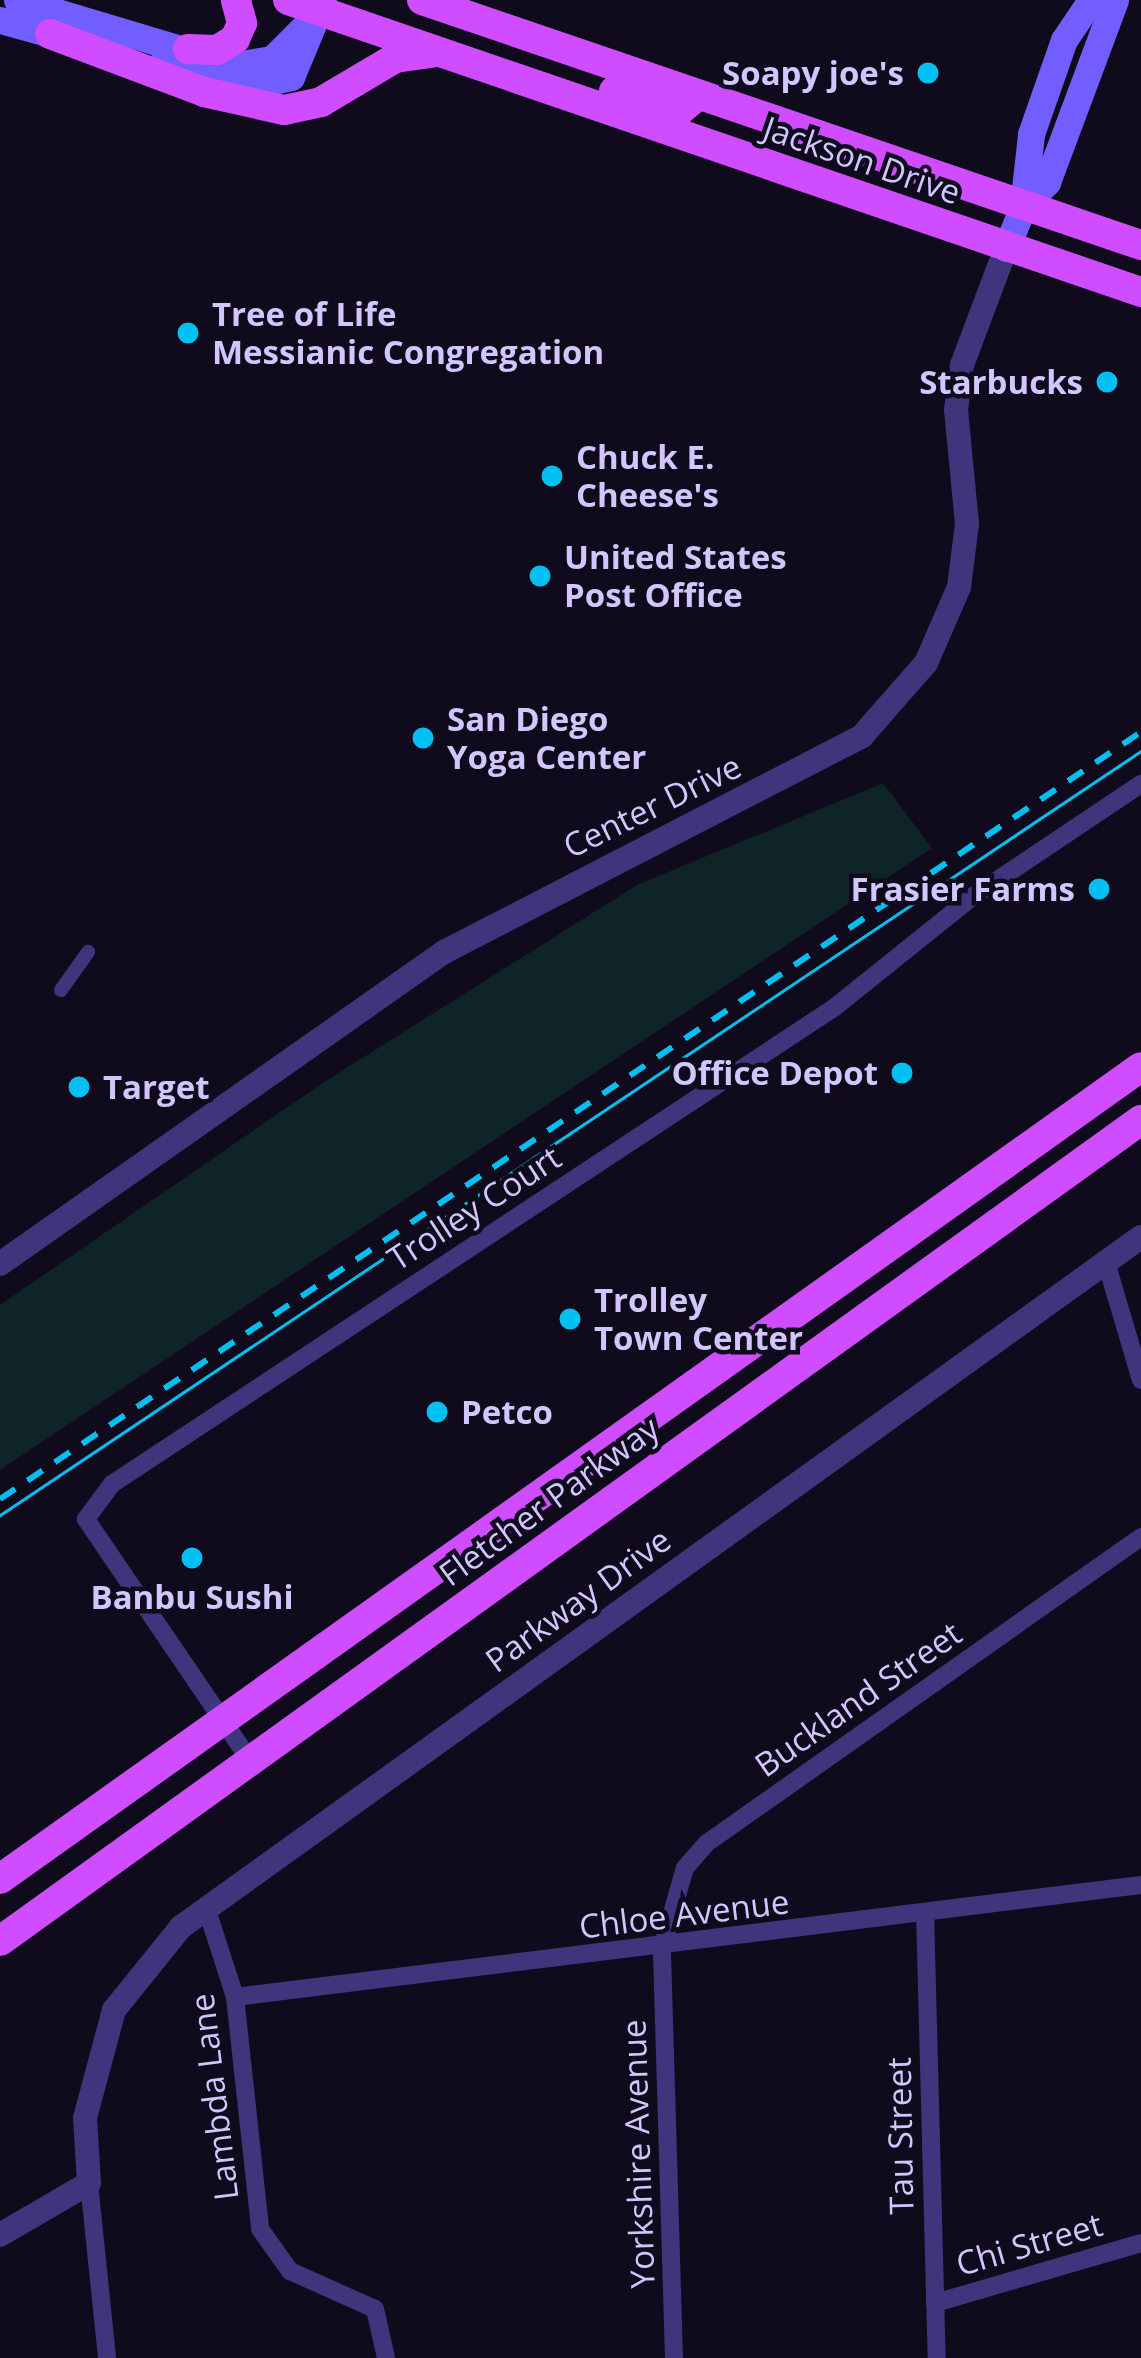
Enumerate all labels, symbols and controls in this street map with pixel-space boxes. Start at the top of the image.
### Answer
place label: Soapy joe's [722,53,904,93]
marker: Soapy joe's [915,60,941,86]
street label: Jackson Drive [758,108,966,212]
place label: Tree of Life Messianic Congregation [212,294,604,372]
marker: Tree of Life Messianic Congregation [175,320,201,346]
place label: Starbucks [919,362,1083,402]
marker: Starbucks [1094,369,1120,395]
place label: Chuck E. Cheese's [576,437,719,515]
marker: Chuck E. Cheese's [539,463,565,489]
place label: United States Post Office [564,537,787,615]
marker: United States Post Office [527,563,553,589]
place label: San Diego Yoga Center [447,699,646,777]
marker: San Diego Yoga Center [410,725,436,751]
street label: Center Drive [557,746,747,866]
place label: Frasier Farms [851,869,1075,909]
marker: Frasier Farms [1086,876,1112,902]
place label: Office Depot [672,1053,878,1093]
marker: Office Depot [889,1060,915,1086]
place label: Target [103,1067,209,1107]
marker: Target [66,1074,92,1100]
street label: Trolley Court [380,1137,568,1279]
place label: Trolley Town Center [594,1280,803,1358]
marker: Trolley Town Center [557,1306,583,1332]
place label: Petco [461,1392,553,1432]
marker: Petco [424,1399,450,1425]
street label: Fletcher Parkway [431,1408,667,1594]
street label: Parkway Drive [478,1520,678,1680]
marker: Banbu Sushi [179,1545,205,1571]
place label: Banbu Sushi [91,1577,293,1617]
street label: Buckland Street [747,1613,969,1785]
street label: Chloe Avenue [577,1881,791,1947]
street label: Lambda Lane [182,1991,246,2203]
street label: Yorkshire Avenue [614,2019,662,2289]
street label: Tau Street [879,2057,921,2215]
street label: Chi Street [951,2204,1107,2284]

